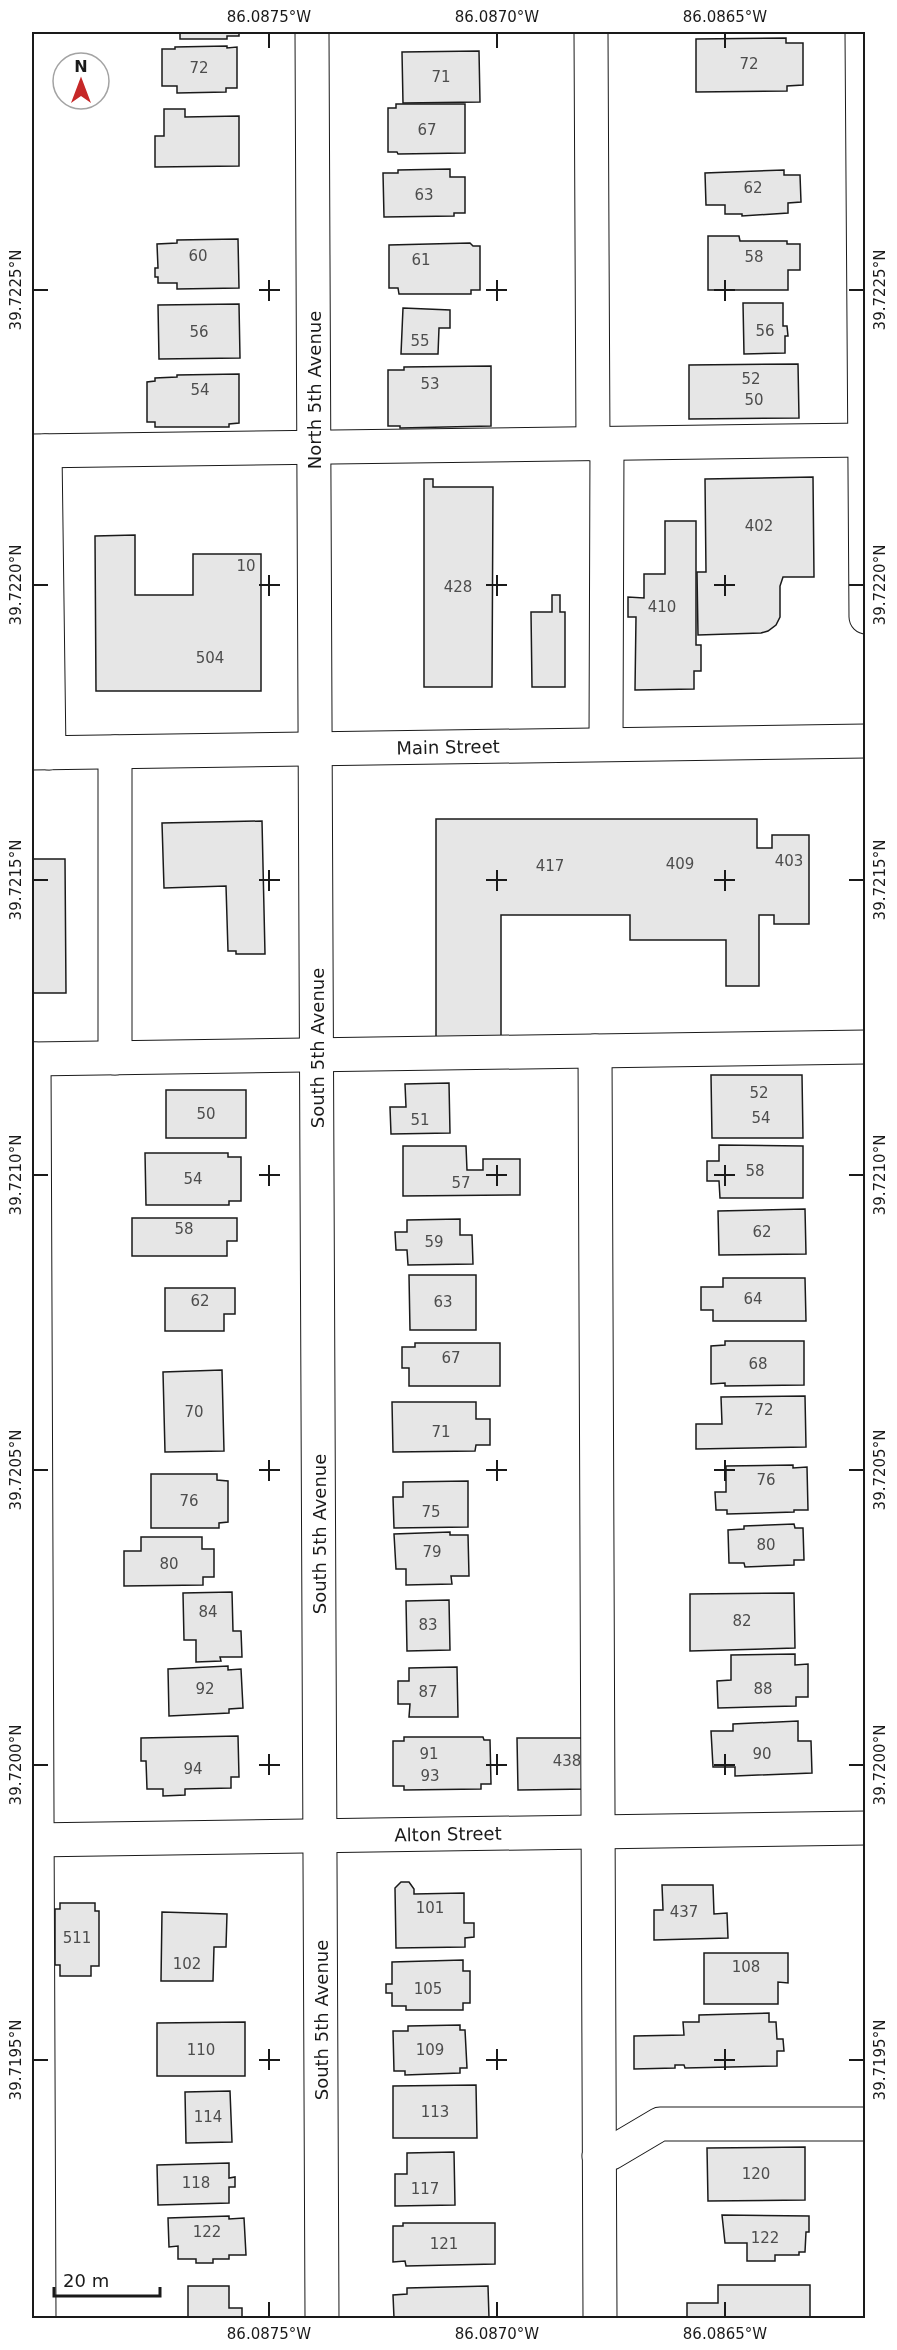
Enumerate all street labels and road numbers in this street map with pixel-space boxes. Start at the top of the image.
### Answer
street label: North 5th Avenue [304,311,325,469]
street label: Main Street [396,736,500,758]
street label: South 5th Avenue [307,968,328,1128]
street label: South 5th Avenue [309,1454,330,1614]
street label: Alton Street [394,1823,502,1845]
street label: South 5th Avenue [311,1940,332,2100]

